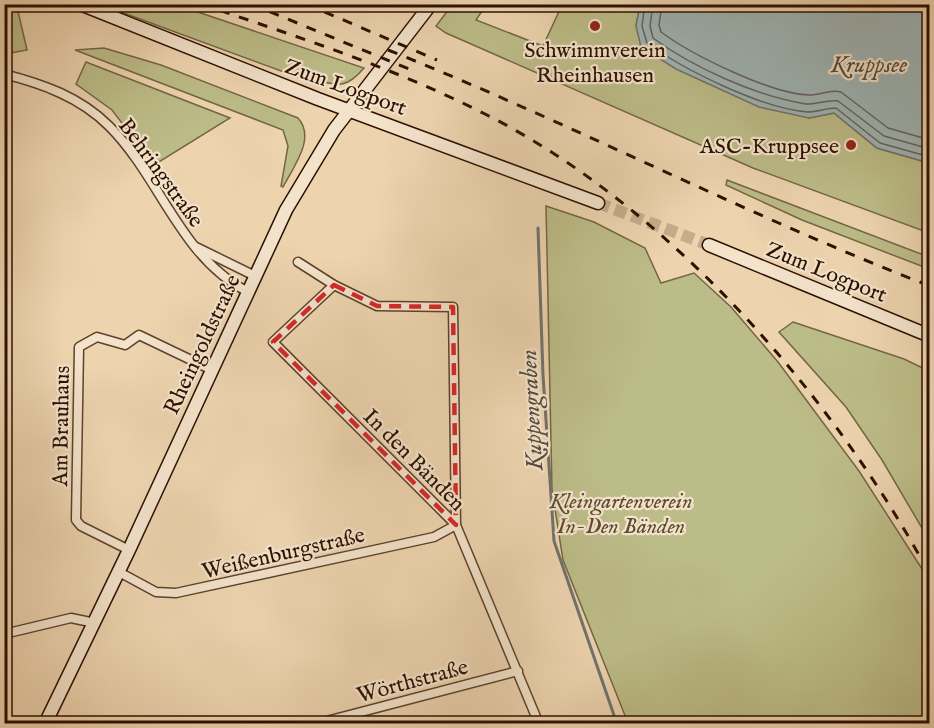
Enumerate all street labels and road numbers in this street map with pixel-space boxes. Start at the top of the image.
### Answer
street label: Zum Logport [281,53,410,123]
street label: Behringstraße [111,113,209,233]
street label: Zum Logport [762,236,891,310]
street label: Rheingoldstraße [158,270,248,419]
street label: Am Brauhaus [47,366,77,488]
street label: In den Bänden [356,403,471,518]
street label: Weißenburgstraße [199,522,368,586]
street label: Wörthstraße [354,654,471,710]

